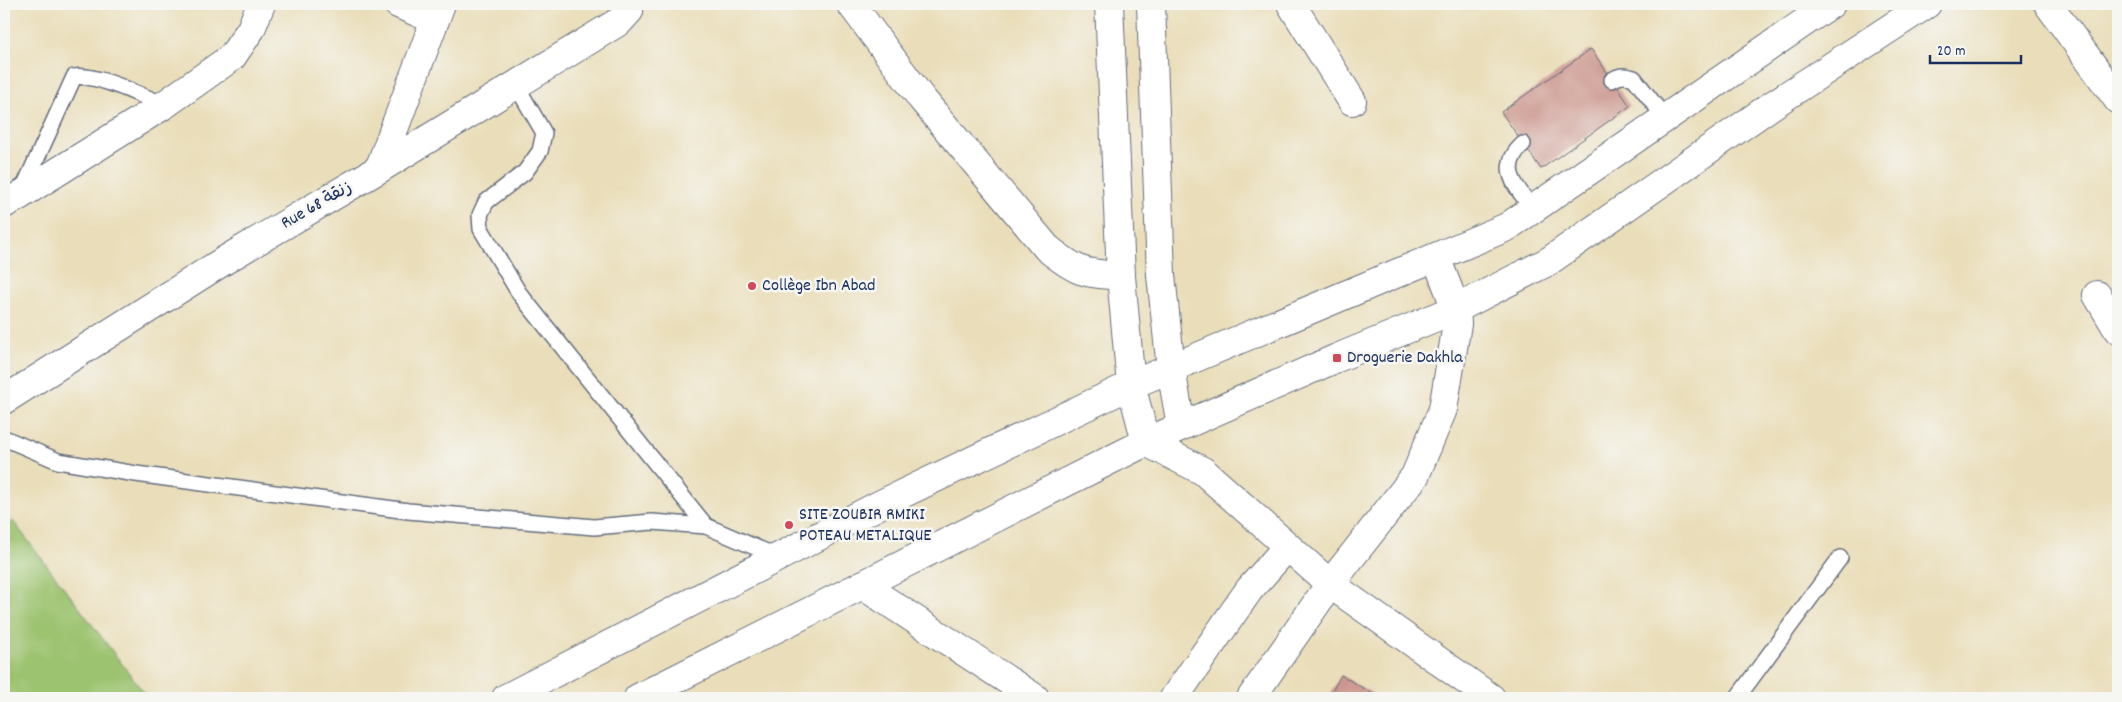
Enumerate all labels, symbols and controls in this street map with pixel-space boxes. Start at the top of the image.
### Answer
scale bar [1930,32,2021,64]
text: 20 m [1937,41,1965,63]
street label: Rue 68 زنقة [277,176,357,236]
place label: Collège Ibn Abad [762,274,875,299]
marker: Collège Ibn Abad [746,280,758,292]
place label: Droguerie Dakhla [1347,346,1463,371]
marker: Droguerie Dakhla [1331,352,1343,364]
place label: SITE ZOUBIR RMIKI POTEAU METALIQUE [799,503,932,549]
marker: SITE ZOUBIR RMIKI POTEAU METALIQUE [783,519,795,531]

